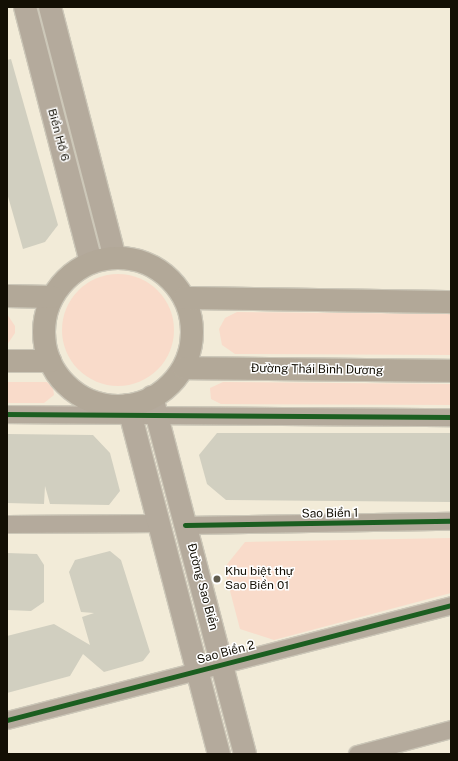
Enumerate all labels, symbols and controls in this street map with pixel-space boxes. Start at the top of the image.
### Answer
street label: Biển Hồ 6 [44,107,72,163]
street label: Đường Thái Bình Dương [251,362,383,378]
street label: Sao Biển 1 [301,506,359,522]
street label: Đường Sao Biển [183,542,221,632]
place label: Khu biệt thự Sao Biển 01 [225,565,294,593]
marker: Khu biệt thự Sao Biển 01 [212,574,222,584]
street label: Sao Biển 2 [196,638,256,668]

